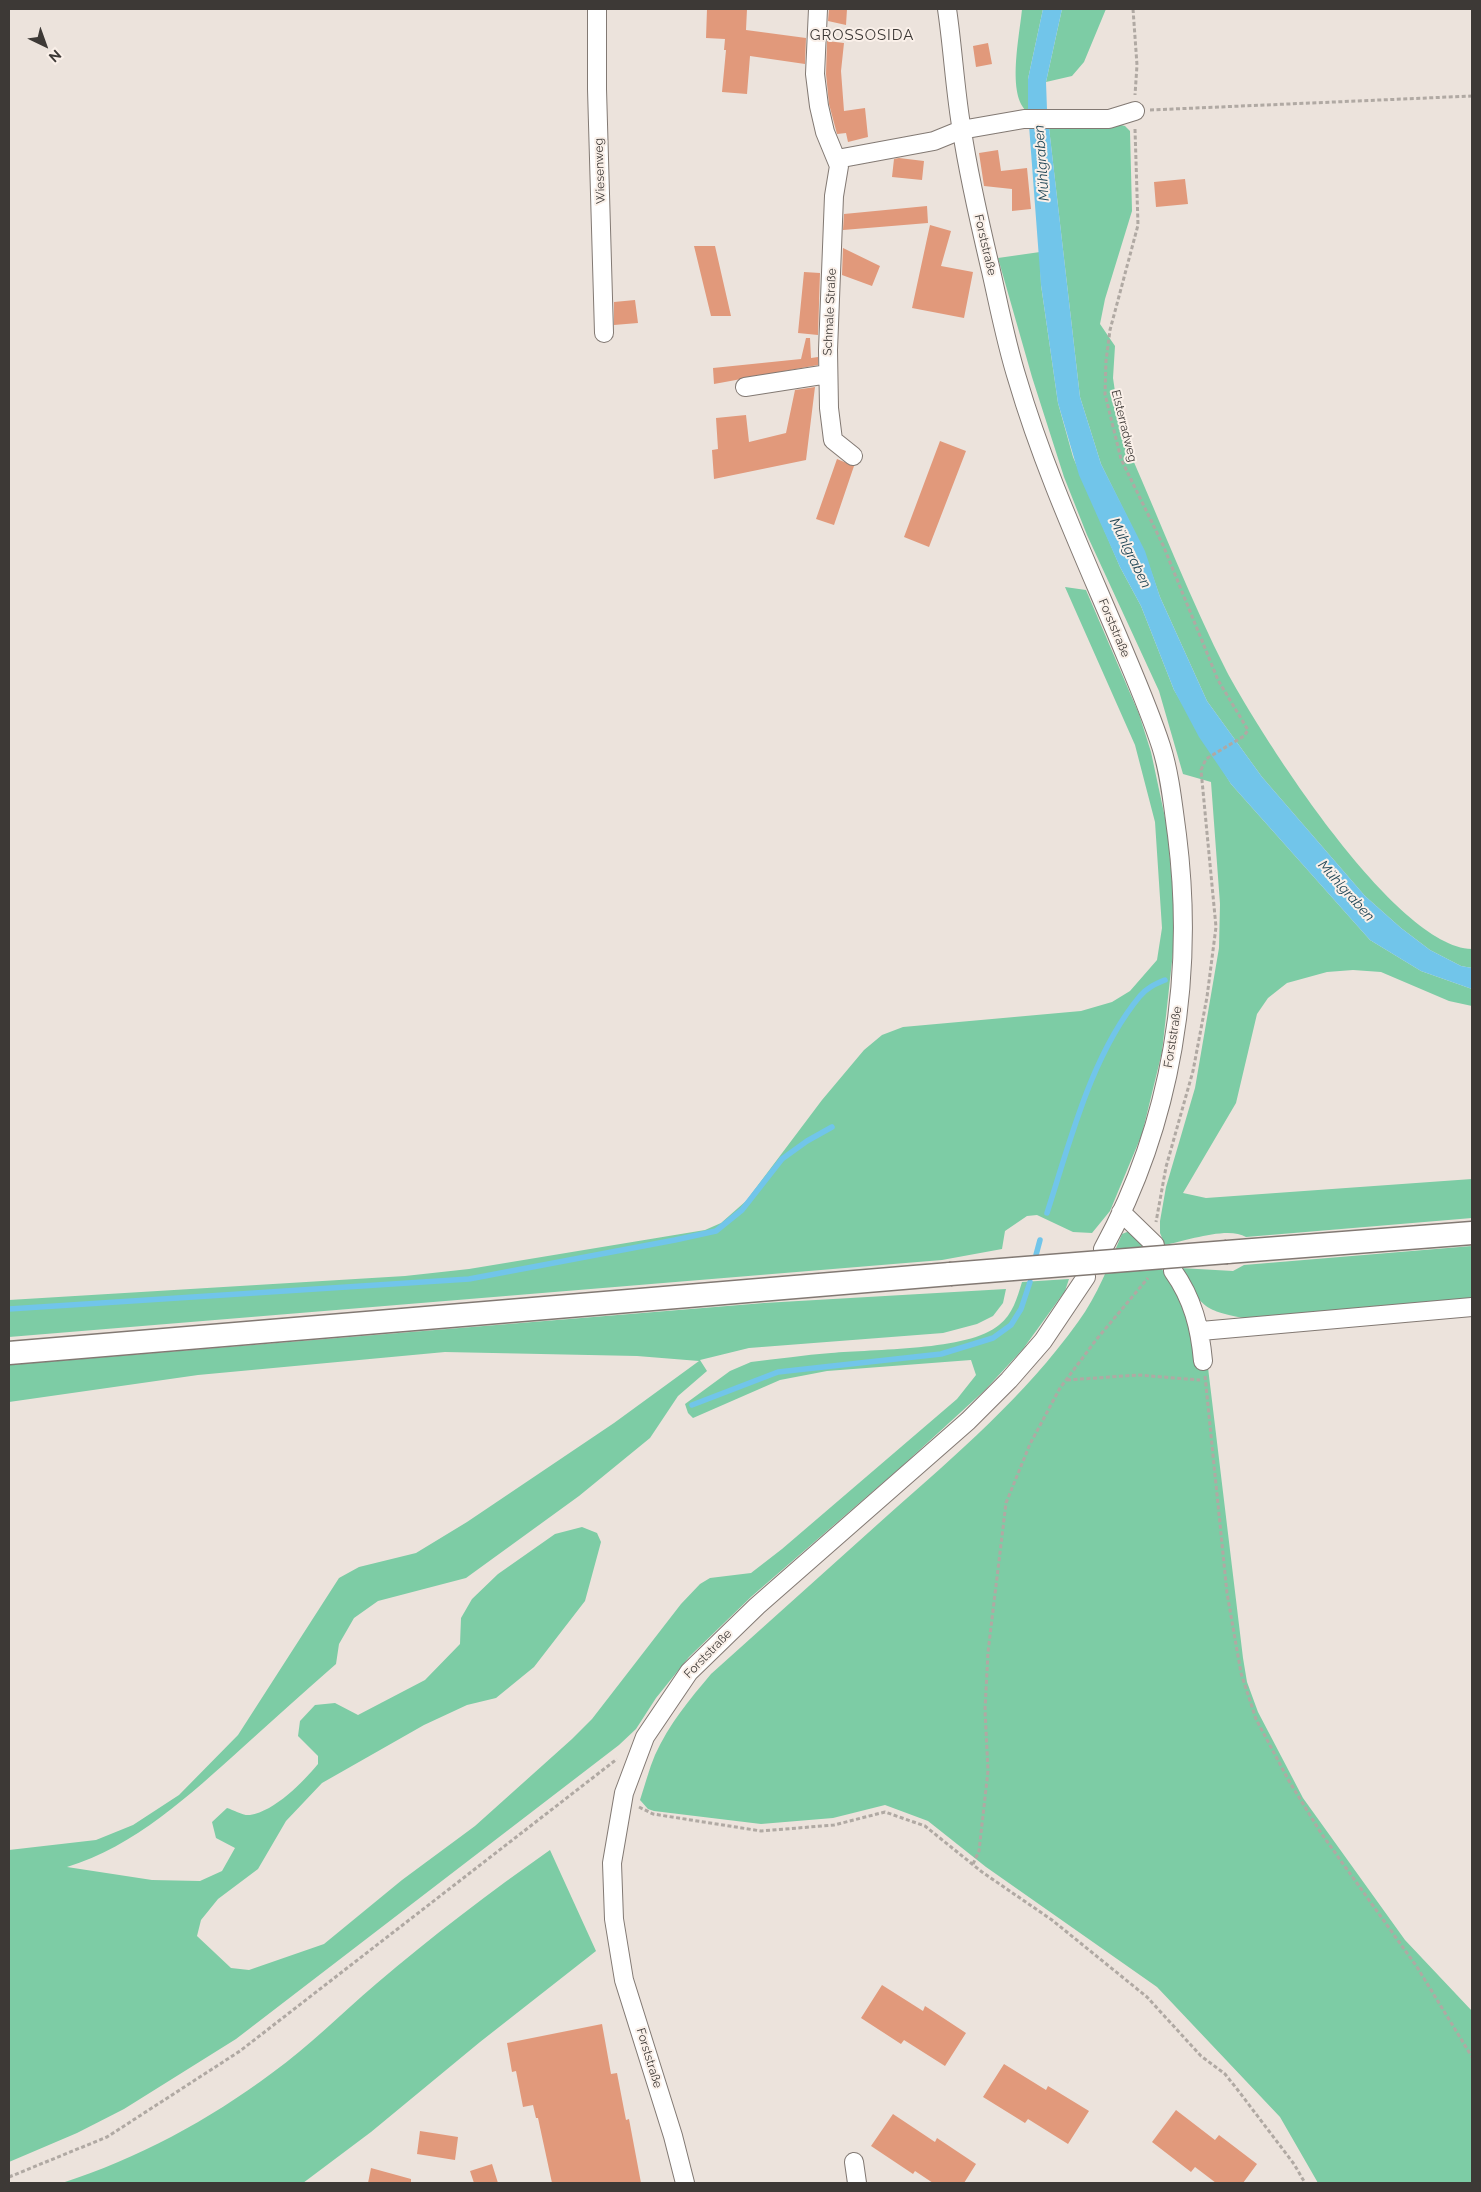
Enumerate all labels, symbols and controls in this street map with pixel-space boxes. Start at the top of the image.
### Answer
north arrow [20,20,70,70]
district label: GROSSOSIDA [808,26,916,44]
text: N [46,47,64,66]
water label: Mühlgraben [1031,124,1053,202]
street label: Wiesenweg [592,138,608,204]
street label: Forststraße [971,213,999,277]
street label: Schmale Straße [821,268,839,356]
street label: Elsterradweg [1108,388,1140,464]
water label: Mühlgraben [1106,515,1154,591]
street label: Forststraße [1095,597,1133,659]
water label: Mühlgraben [1314,857,1378,925]
street label: Forststraße [1161,1005,1185,1069]
street label: Forststraße [681,1627,735,1681]
street label: Forststraße [633,2026,665,2090]

